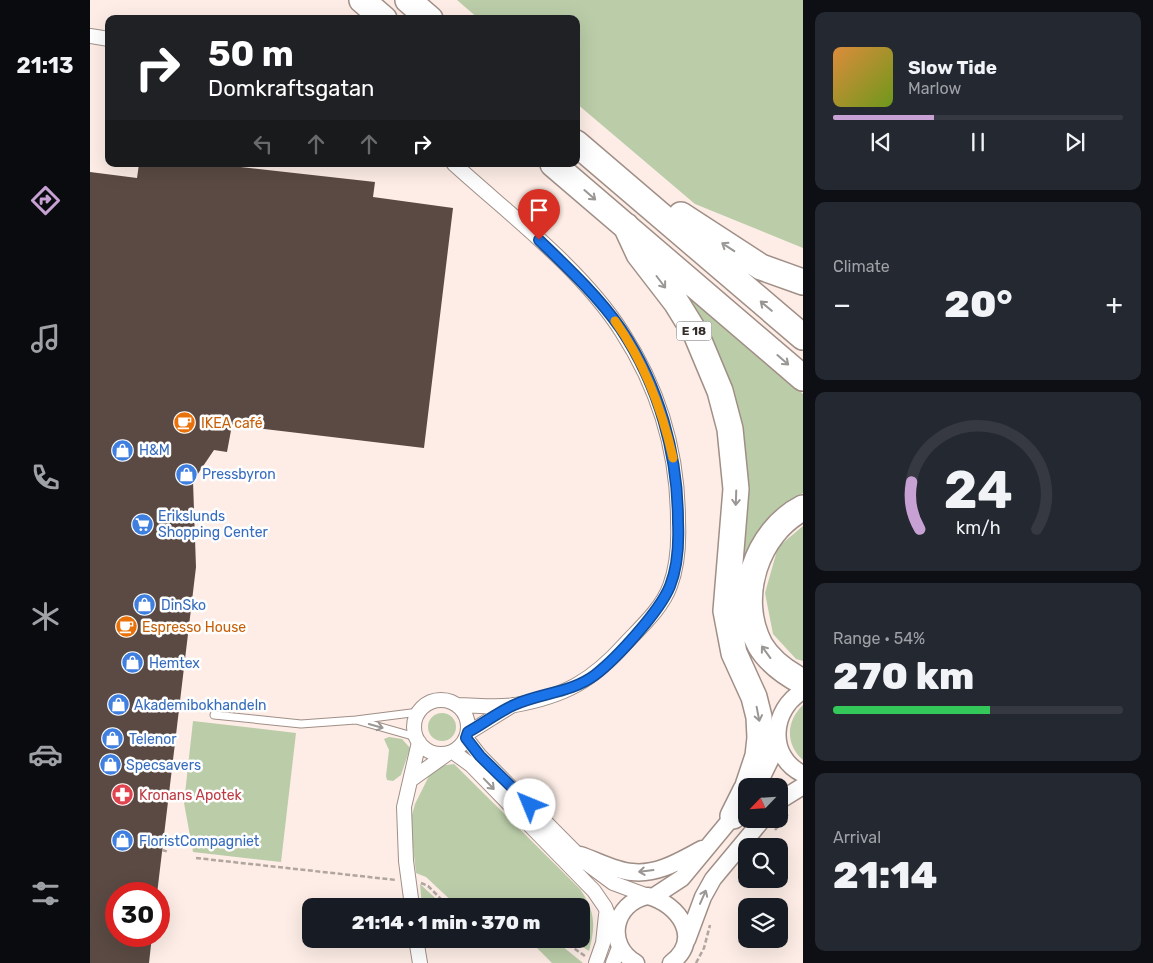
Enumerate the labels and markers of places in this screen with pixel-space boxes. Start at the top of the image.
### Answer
pin [518,189,560,240]
cafe icon: IKEA café [173,411,197,435]
place label: IKEA café [201,415,263,432]
shop icon: H&M [111,438,135,462]
place label: H&M [139,442,170,459]
shop icon: Pressbyron [174,462,198,486]
place label: Pressbyron [202,466,276,483]
place label: Erikslunds Shopping Center [158,508,268,541]
supermarket icon: Erikslunds Shopping Center [130,512,154,536]
shop icon: DinSko [133,593,157,617]
place label: DinSko [161,597,206,614]
cafe icon: Espresso House [114,615,138,639]
place label: Espresso House [142,619,246,636]
shop icon: Hemtex [121,651,145,675]
place label: Hemtex [149,655,200,672]
shop icon: Akademibokhandeln [106,693,130,717]
place label: Akademibokhandeln [134,697,267,714]
shop icon: Telenor [101,727,125,751]
place label: Telenor [129,731,177,748]
shop icon: Specsavers [98,753,122,777]
place label: Specsavers [126,757,201,774]
pharmacy icon: Kronans Apotek [111,783,135,807]
place label: Kronans Apotek [139,787,243,804]
shop icon: FloristCompagniet [111,829,135,853]
place label: FloristCompagniet [139,833,260,850]

